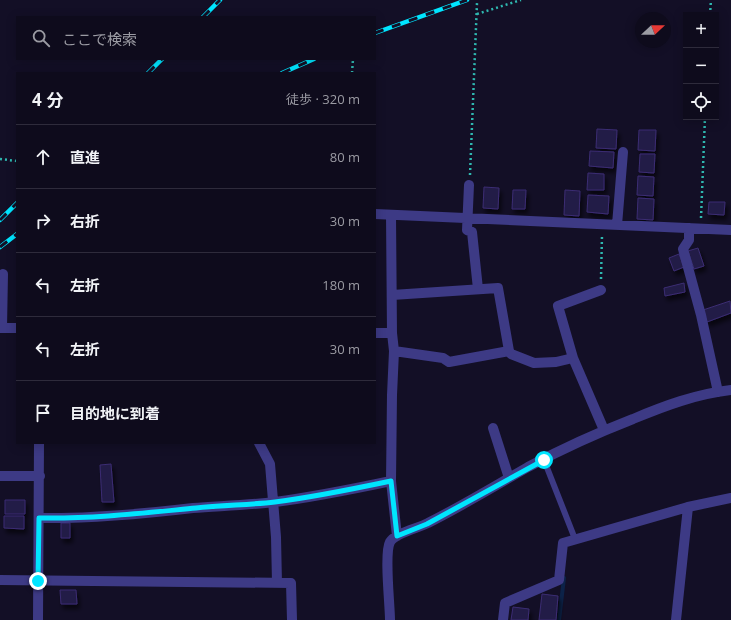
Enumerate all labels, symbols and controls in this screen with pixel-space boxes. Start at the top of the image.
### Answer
north arrow [635,12,671,48]
map controls [683,12,719,120]
button: + [683,12,719,48]
search box [16,16,376,60]
icon: search [30,27,52,49]
text: ここで検索 [62,29,137,49]
button: − [683,48,719,84]
button: locate [683,84,719,120]
text: 4 分 [32,88,63,111]
text: 徒歩 · 320 m [286,90,360,108]
icon: ahead [32,146,54,168]
text: 直進 [70,147,100,167]
text: 80 m [330,148,360,166]
icon: right [32,210,54,232]
text: 右折 [70,211,100,231]
text: 30 m [330,212,360,230]
icon: left [32,274,54,296]
text: 左折 [70,275,100,295]
text: 180 m [322,276,360,294]
icon: left [32,338,54,360]
text: 左折 [70,339,100,359]
text: 30 m [330,340,360,358]
icon: arrive [32,402,54,424]
text: 目的地に到着 [70,403,160,423]
route start [535,451,553,469]
route end [29,572,47,590]

